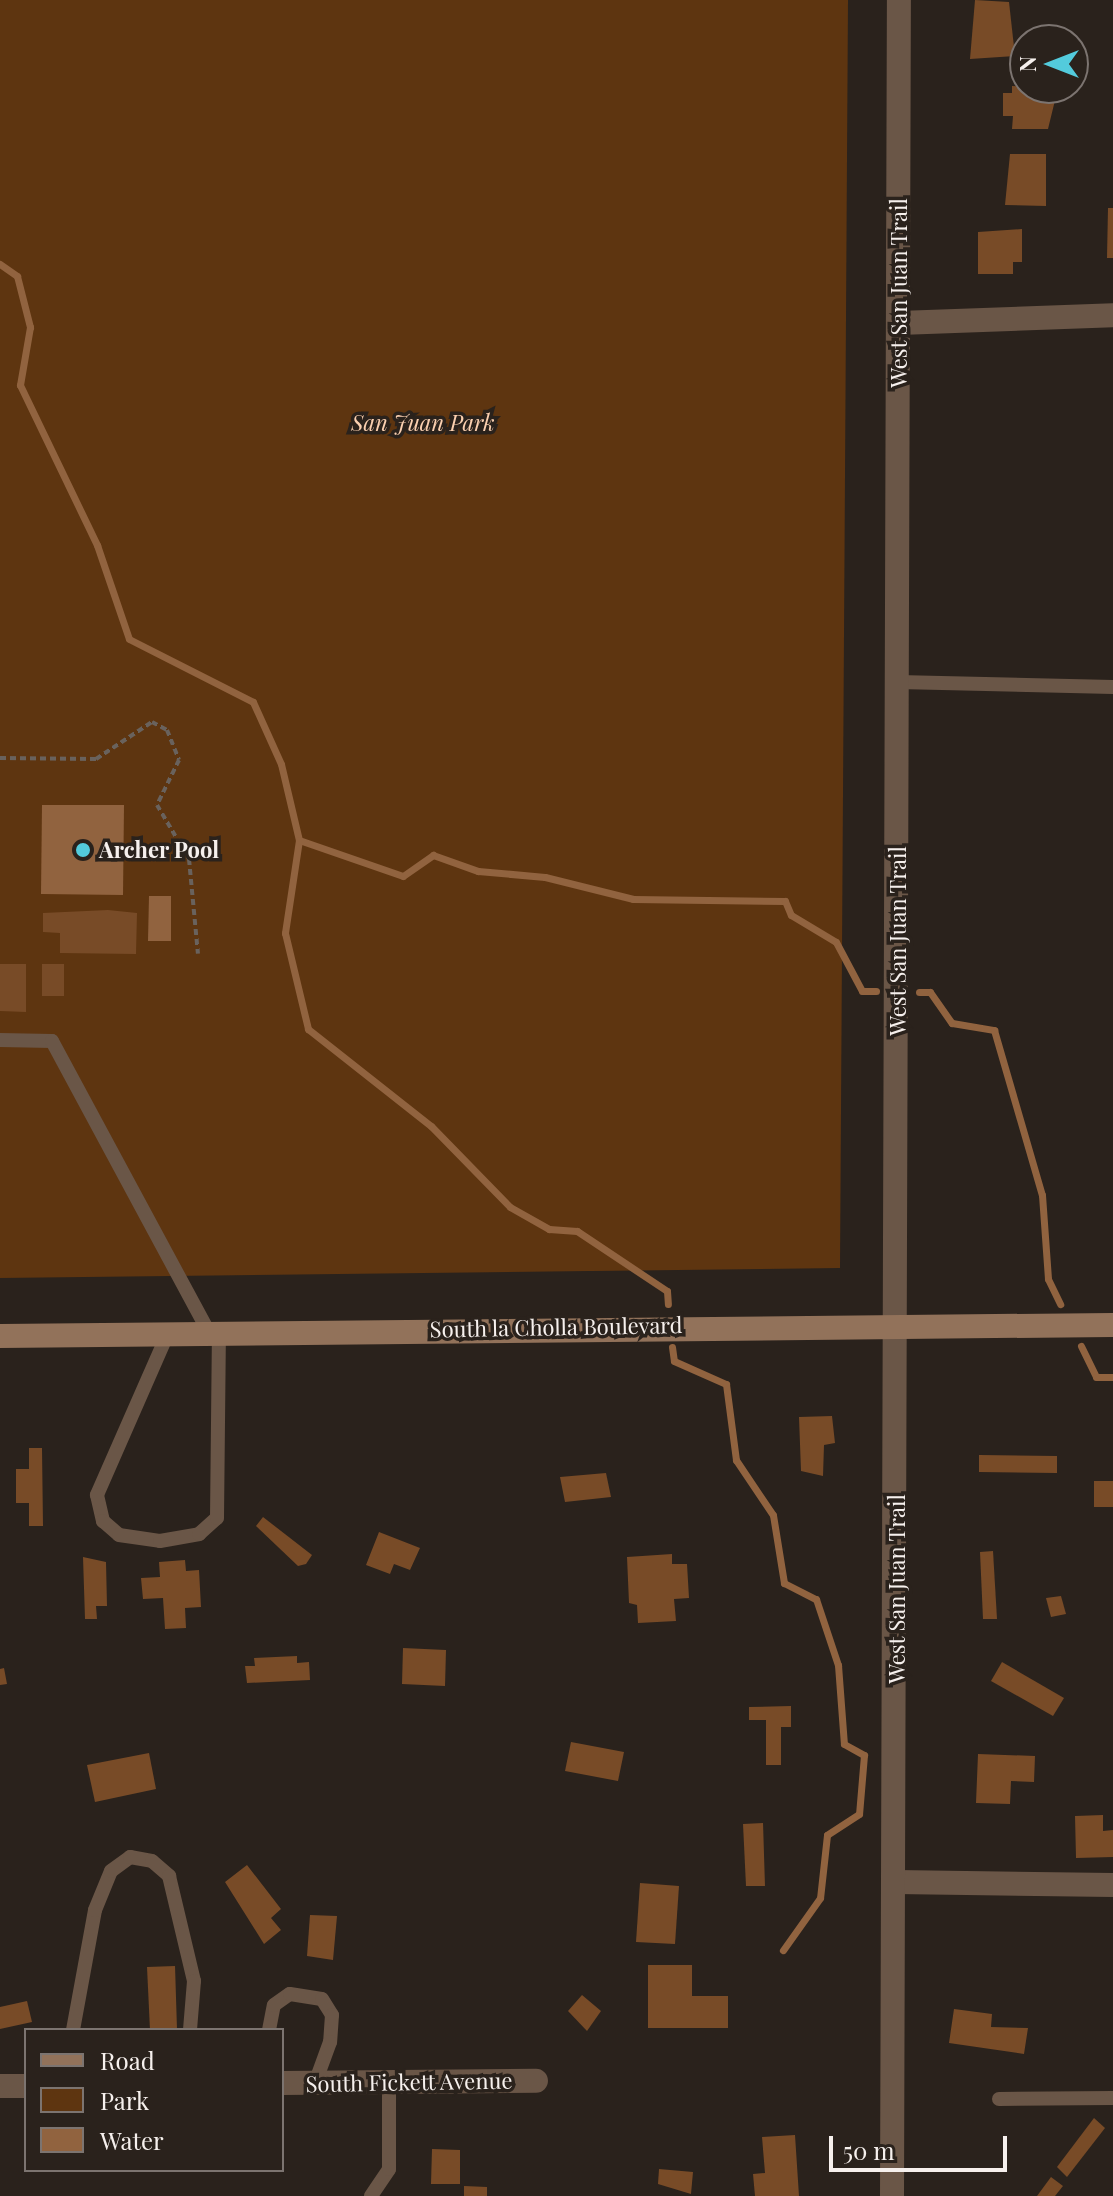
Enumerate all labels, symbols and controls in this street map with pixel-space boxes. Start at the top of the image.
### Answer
north arrow [1009,24,1089,104]
text: N [1012,56,1042,72]
street label: West San Juan Trail [886,198,912,388]
park label: San Juan Park [351,410,495,436]
place label: Archer Pool [99,837,220,863]
marker: Archer Pool [74,841,92,859]
street label: West San Juan Trail [885,846,911,1036]
street label: South la Cholla Boulevard [429,1312,683,1342]
street label: West San Juan Trail [884,1494,910,1684]
legend [24,2028,284,2172]
text: Road [100,2044,155,2076]
street label: South Fickett Avenue [305,2067,513,2097]
text: Park [100,2084,149,2116]
scale bar [833,2120,1011,2170]
text: Water [100,2124,164,2156]
text: 50 m [843,2134,895,2166]

